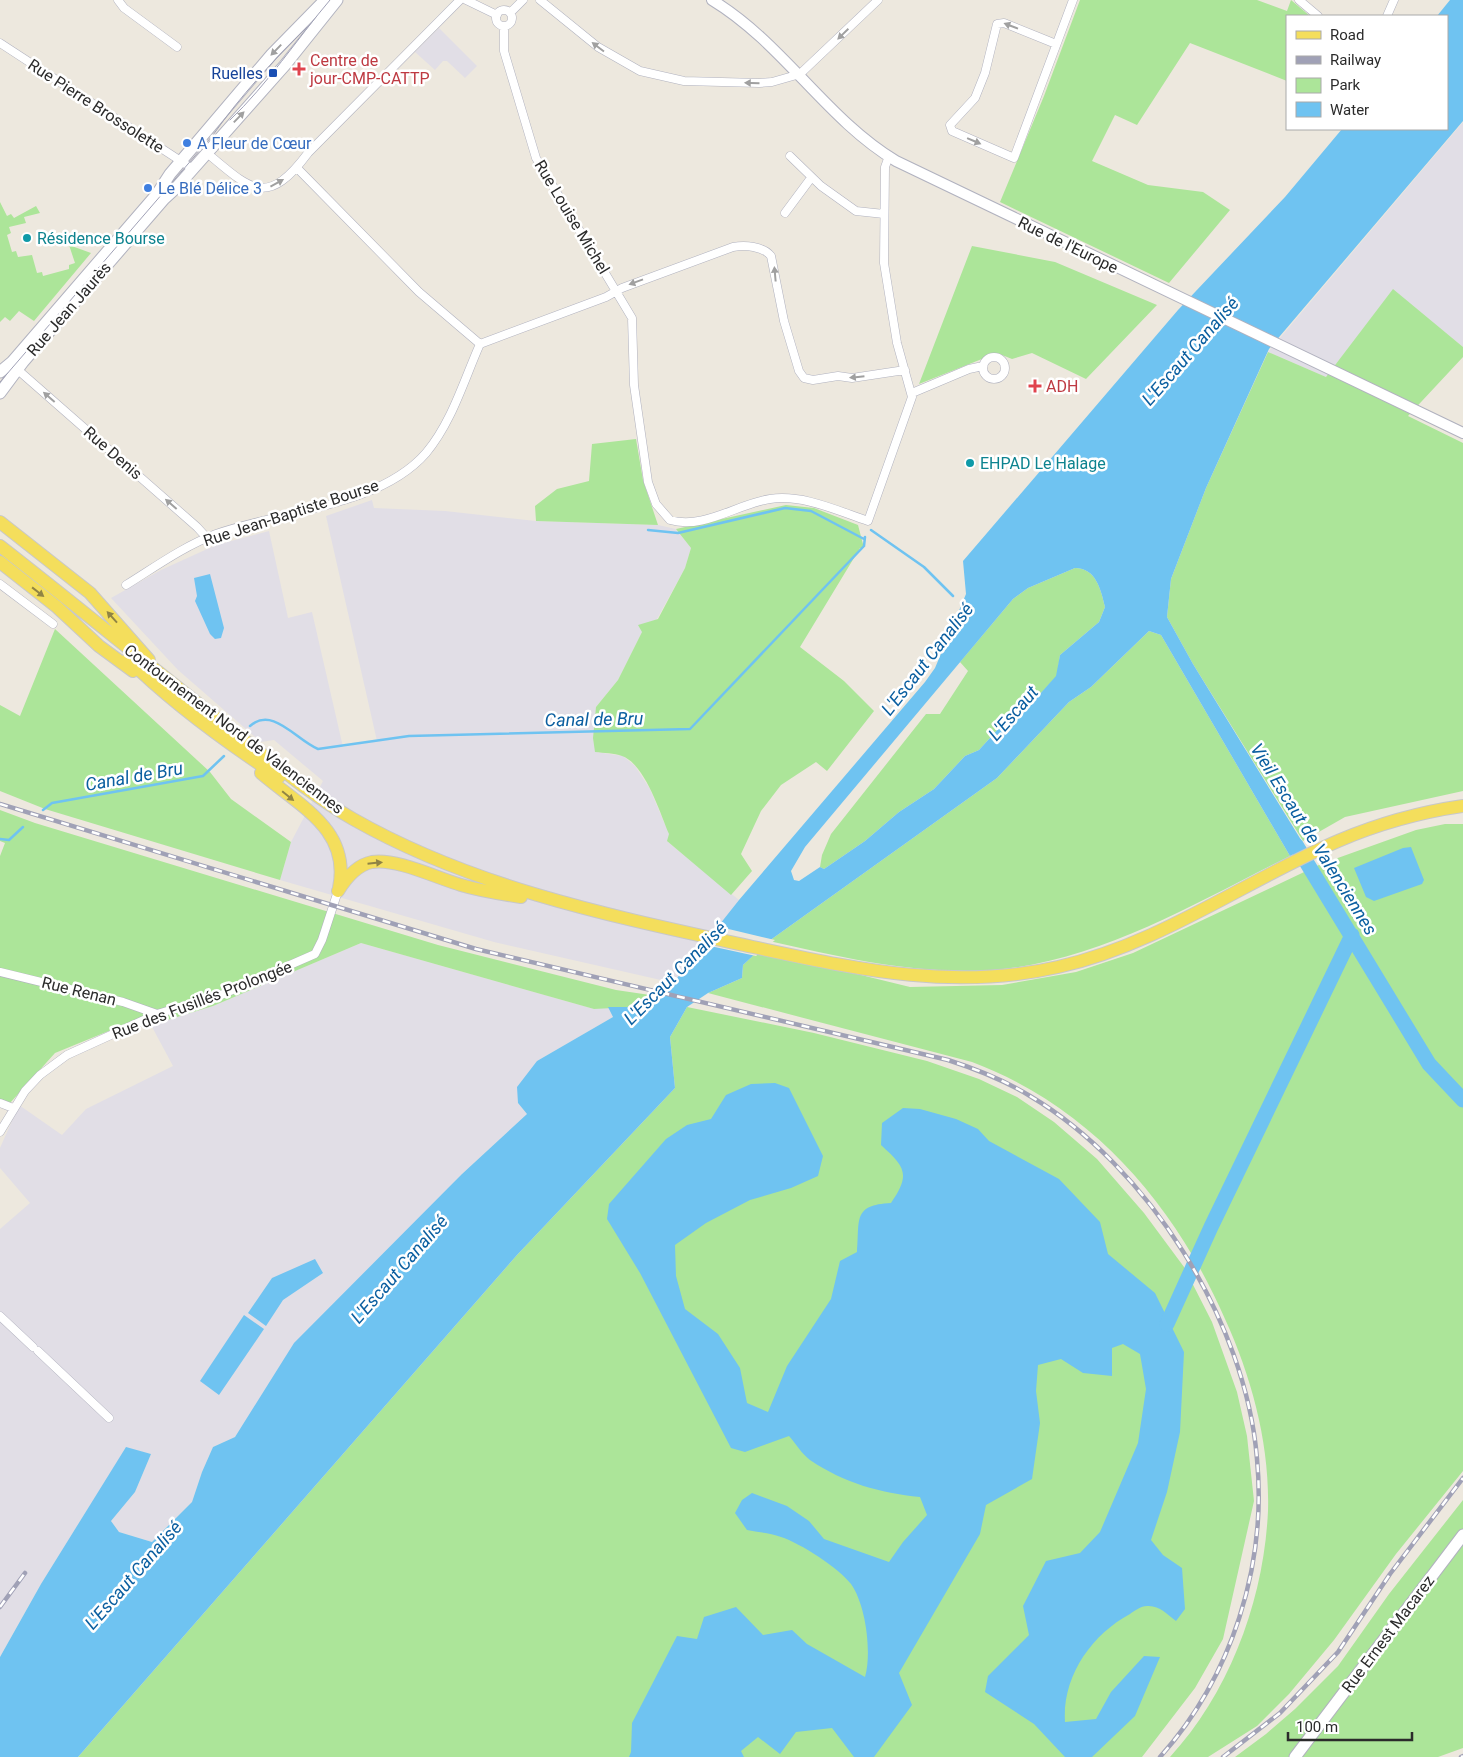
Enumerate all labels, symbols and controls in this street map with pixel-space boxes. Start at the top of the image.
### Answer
legend [1286,15,1448,130]
one-way arrow [1003,22,1018,30]
text: Road [1330,26,1364,44]
one-way arrow [838,28,850,40]
one-way arrow [591,42,605,52]
one-way arrow [270,44,282,56]
place label: Centre de jour-CMP-CATTP [309,51,430,88]
text: Railway [1330,51,1381,69]
street label: Rue Pierre Brossolette [25,55,167,157]
marker: Centre de jour-CMP-CATTP [292,62,306,76]
place label: Ruelles [211,64,263,83]
marker: Ruelles [267,67,279,79]
text: Park [1330,76,1361,94]
one-way arrow [744,79,760,87]
text: Water [1330,101,1369,119]
one-way arrow [233,111,245,123]
place label: A Fleur de Cœur [197,134,312,153]
marker: A Fleur de Cœur [181,137,193,149]
one-way arrow [967,138,982,146]
street label: Rue Louise Michel [530,157,614,277]
one-way arrow [271,178,284,187]
place label: Le Blé Délice 3 [158,179,262,198]
marker: Le Blé Délice 3 [142,182,154,194]
street label: Rue de l'Europe [1015,213,1121,277]
place label: Résidence Bourse [37,229,165,248]
marker: Résidence Bourse [21,232,33,244]
street label: Rue Jean Jaurès [23,258,115,360]
one-way arrow [771,266,779,282]
one-way arrow [629,279,644,286]
water label: L'Escaut Canalisé [1137,293,1243,409]
one-way arrow [849,373,865,381]
place label: ADH [1046,377,1078,396]
marker: ADH [1028,379,1042,393]
one-way arrow [43,392,56,403]
street label: Rue Denis [80,423,146,483]
place label: EHPAD Le Halage [980,454,1106,473]
marker: EHPAD Le Halage [964,457,976,469]
street label: Rue Jean-Baptiste Bourse [201,476,381,550]
one-way arrow [166,498,178,510]
one-way arrow [31,587,44,598]
water label: L'Escaut Canalisé [877,599,977,719]
one-way arrow [106,612,118,624]
street label: Contournement Nord de Valenciennes [121,640,347,818]
water label: L'Escaut [984,681,1043,745]
water label: Canal de Bru [545,708,644,730]
water label: Vieil Escaut de Valenciennes [1246,739,1382,939]
water label: Canal de Bru [84,757,185,795]
one-way arrow [282,791,295,802]
one-way arrow [367,859,383,867]
water label: L'Escaut Canalisé [619,917,731,1029]
street label: Rue des Fusillés Prolongée [109,957,295,1043]
street label: Rue Renan [40,973,118,1009]
water label: L'Escaut Canalisé [346,1211,452,1327]
water label: L'Escaut Canalisé [80,1517,186,1633]
street label: Rue Ernest Macarez [1338,1572,1438,1696]
scale bar [1288,1710,1412,1742]
text: 100 m [1296,1718,1338,1736]

